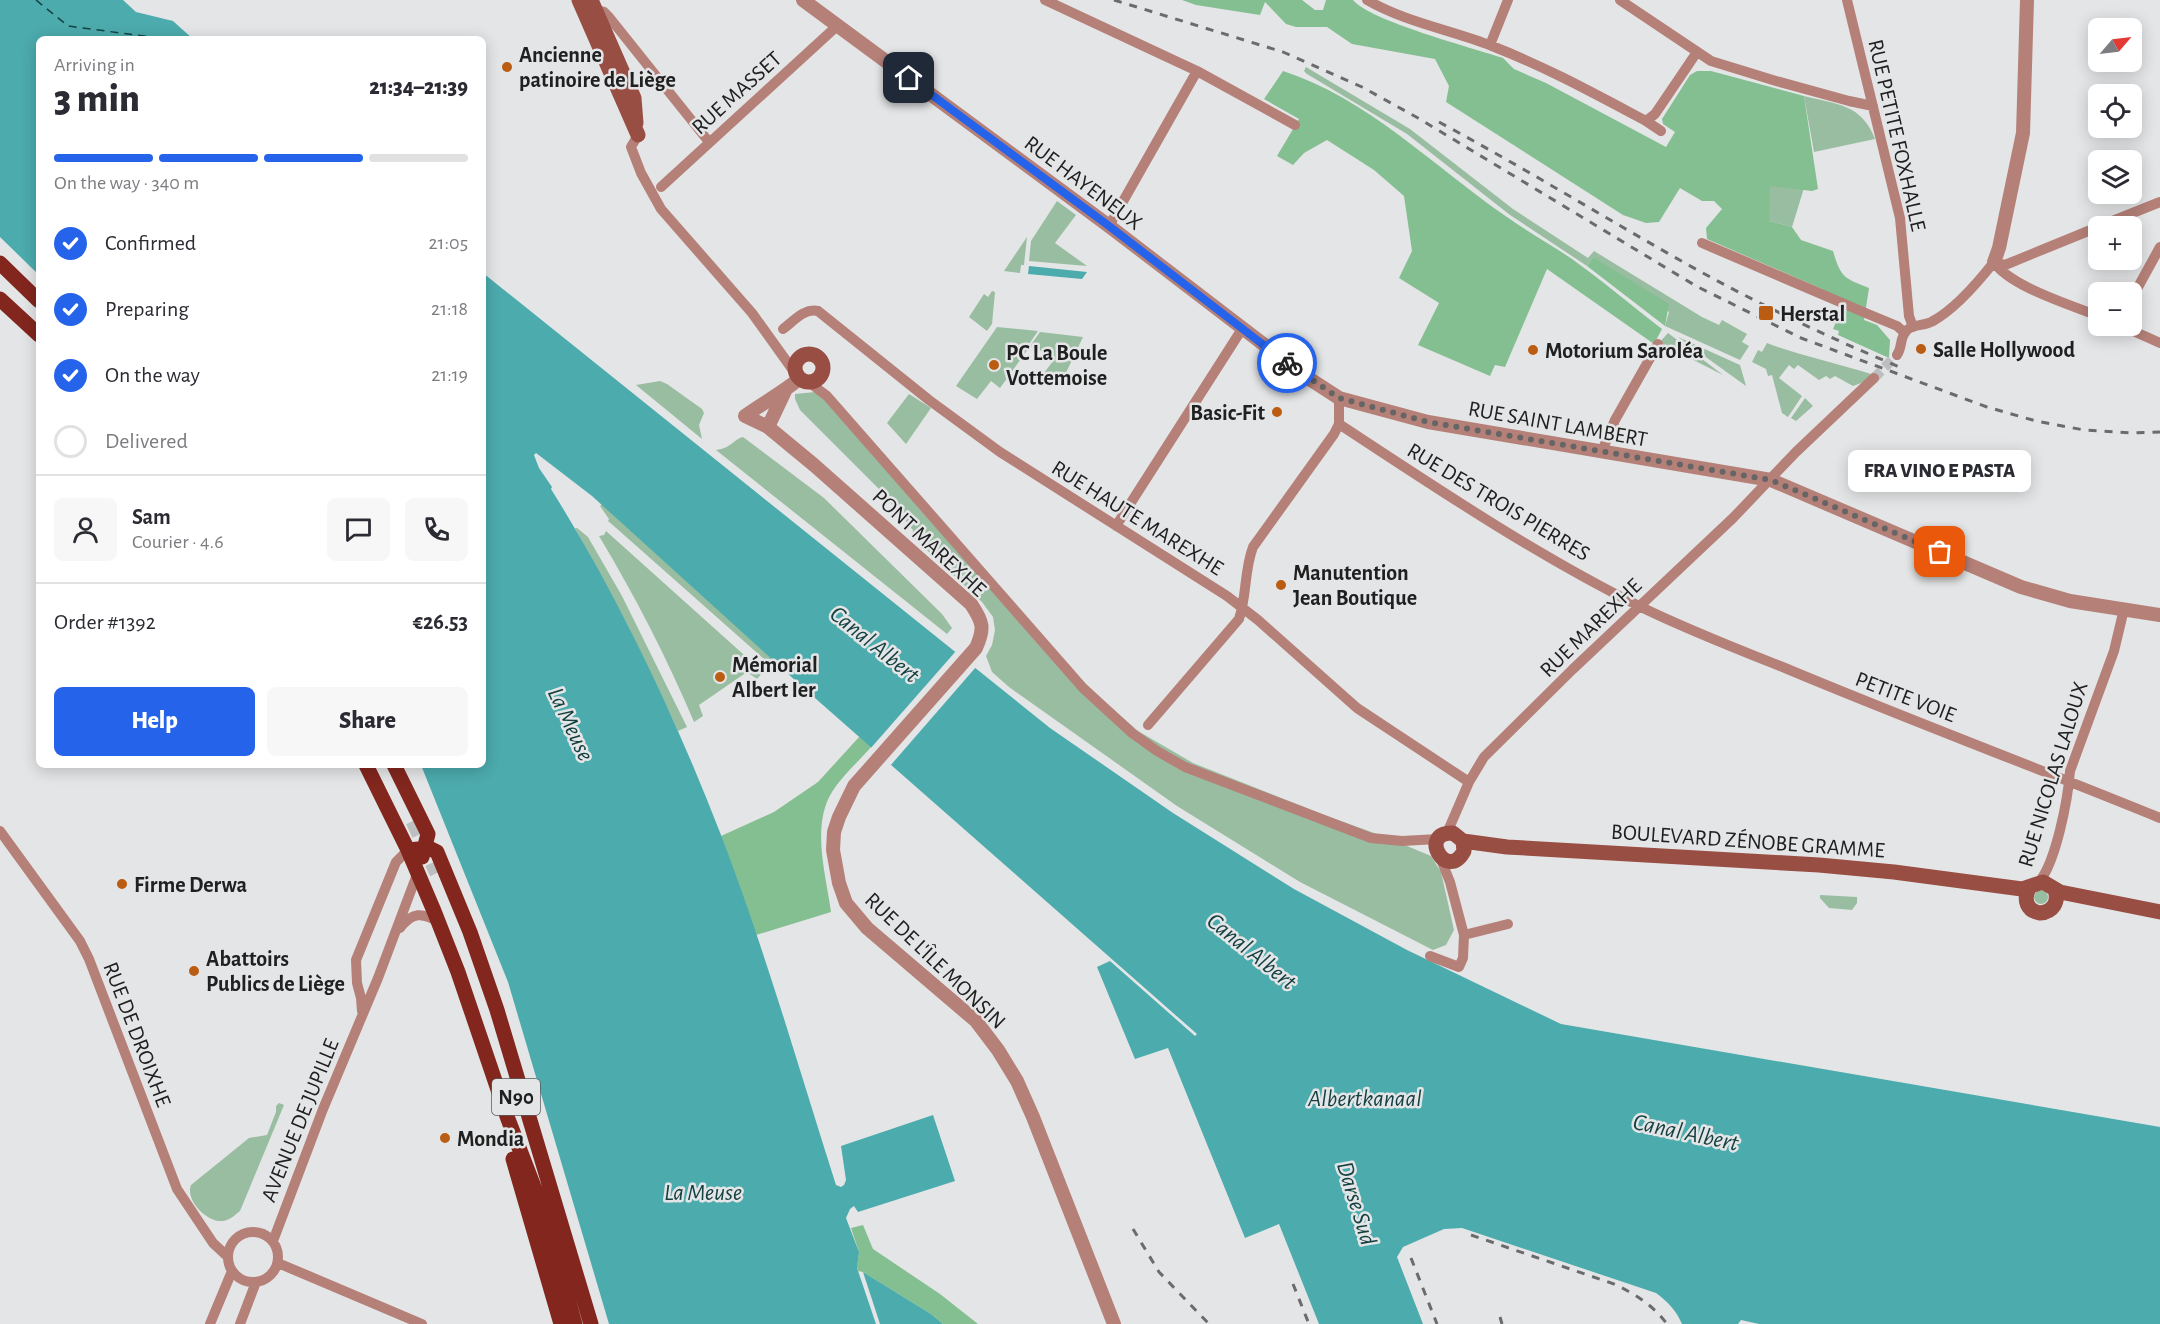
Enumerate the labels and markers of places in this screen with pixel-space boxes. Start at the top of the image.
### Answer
place label: Ancienne patinoire de Liège [519,44,676,91]
pin [883,52,934,103]
marker: Ancienne patinoire de Liège [500,60,514,74]
place label: Herstal [1780,303,1845,325]
marker: Herstal [1757,304,1775,322]
place label: Salle Hollywood [1933,339,2075,362]
place label: Motorium Saroléa [1545,340,1704,362]
place label: PC La Boule Vottemoise [1006,342,1107,389]
marker: Salle Hollywood [1914,342,1928,356]
marker: Motorium Saroléa [1526,343,1540,357]
marker: PC La Boule Vottemoise [987,358,1001,372]
place label: Basic-Fit [1190,402,1266,424]
marker: Basic-Fit [1270,405,1284,419]
callout: FRA VINO E PASTA [1848,450,2032,492]
pin [1914,526,1965,577]
place label: Manutention Jean Boutique [1293,562,1417,609]
marker: Manutention Jean Boutique [1274,578,1288,592]
place label: Mémorial Albert Ier [732,654,818,701]
marker: Mémorial Albert Ier [713,670,727,684]
place label: Firme Derwa [134,874,247,896]
marker: Firme Derwa [115,877,129,891]
place label: Abattoirs Publics de Liège [206,948,345,995]
marker: Abattoirs Publics de Liège [187,964,201,978]
place label: Mondia [457,1128,525,1150]
marker: Mondia [438,1131,452,1145]

